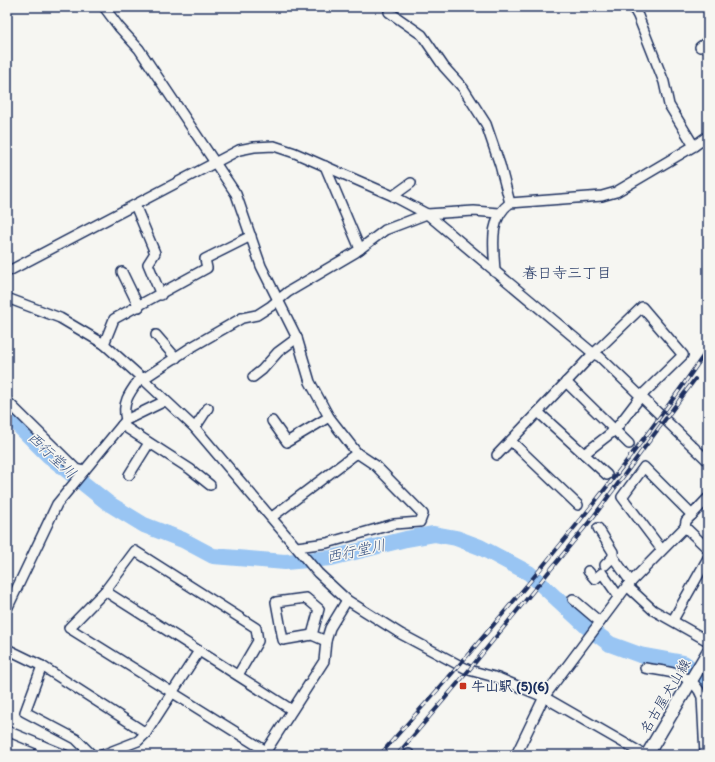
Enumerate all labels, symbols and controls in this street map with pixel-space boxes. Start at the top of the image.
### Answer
district label: 春日寺三丁目 [522,264,612,282]
water label: 西行堂川 [24,428,80,482]
water label: 西行堂川 [325,536,387,566]
street label: 名古屋犬山線 [637,656,694,737]
place label: 牛山駅 (5)(6) [471,678,550,695]
marker: 牛山駅 (5)(6) [458,681,468,691]

